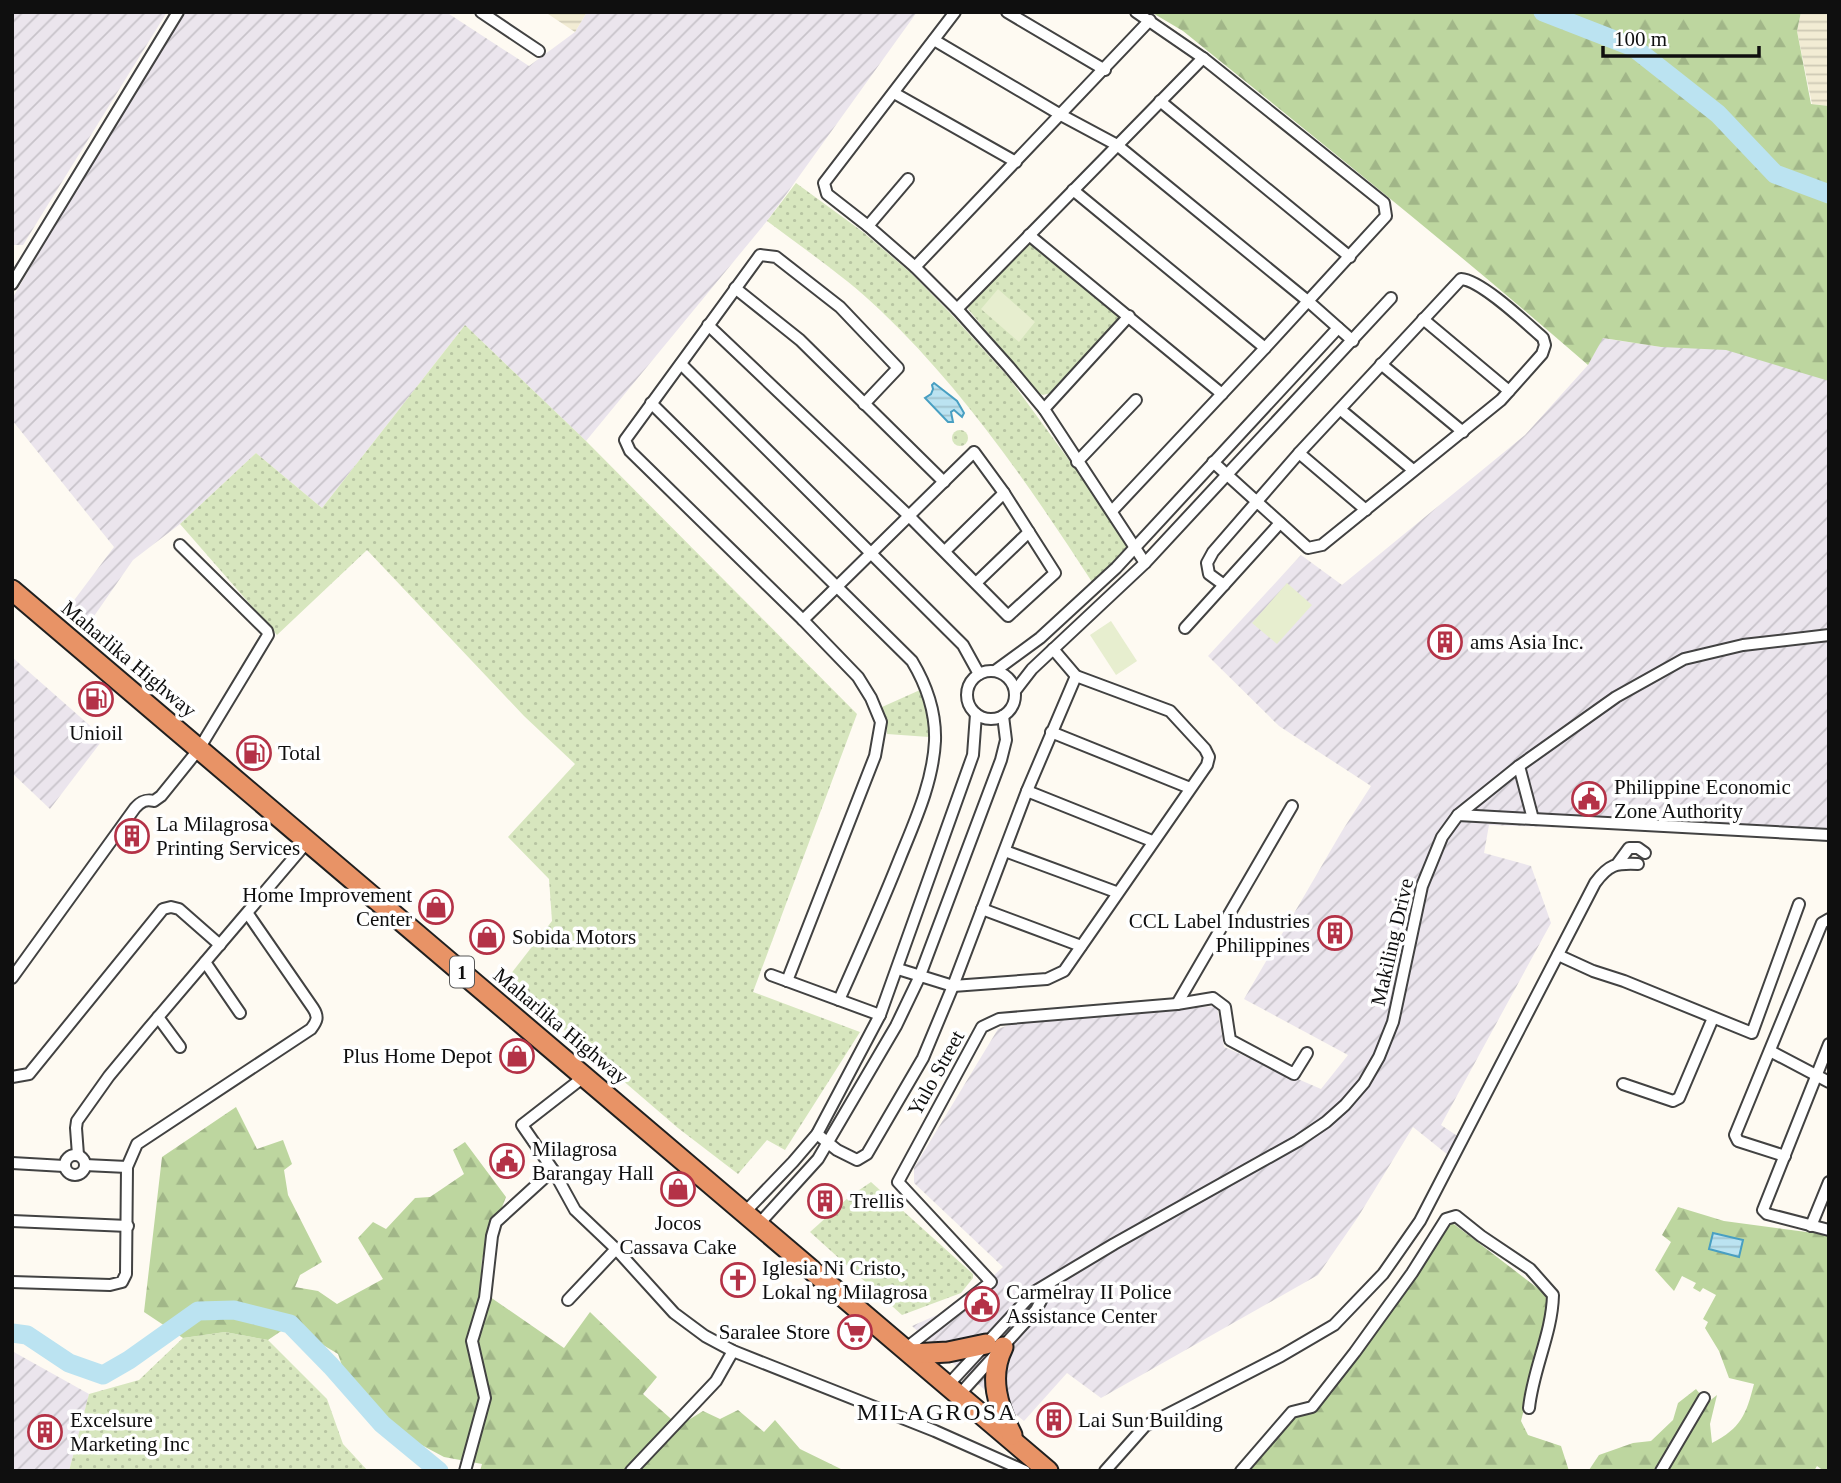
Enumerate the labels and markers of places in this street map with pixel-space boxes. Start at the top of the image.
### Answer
building icon: ams Asia Inc. [1426,623,1464,661]
place label: ams Asia Inc. [1470,630,1584,654]
fuel station icon: Unioil [77,680,115,718]
place label: Unioil [69,721,123,745]
fuel station icon: Total [235,734,273,772]
place label: Total [278,741,321,765]
place label: Philippine Economic Zone Authority [1614,775,1791,823]
public building icon: Philippine Economic Zone Authority [1570,780,1608,818]
place label: La Milagrosa Printing Services [156,812,300,860]
building icon: La Milagrosa Printing Services [113,817,151,855]
place label: Home Improvement Center [242,883,412,931]
shop icon: Home Improvement Center [417,888,455,926]
place label: CCL Label Industries Philippines [1129,909,1310,957]
building icon: CCL Label Industries Philippines [1316,914,1354,952]
shop icon: Sobida Motors [468,918,506,956]
place label: Sobida Motors [512,925,636,949]
shop icon: Plus Home Depot [498,1037,536,1075]
place label: Plus Home Depot [343,1044,492,1068]
place label: Milagrosa Barangay Hall [532,1137,654,1185]
public building icon: Milagrosa Barangay Hall [488,1142,526,1180]
shop icon: Jocos Cassava Cake [659,1170,697,1208]
building icon: Trellis [806,1182,844,1220]
place label: Trellis [850,1189,904,1213]
place label: Jocos Cassava Cake [619,1211,737,1259]
place label: Iglesia Ni Cristo, Lokal ng Milagrosa [762,1256,928,1304]
church icon: Iglesia Ni Cristo, Lokal ng Milagrosa [719,1261,757,1299]
place label: Carmelray II Police Assistance Center [1006,1280,1172,1328]
public building icon: Carmelray II Police Assistance Center [963,1285,1001,1323]
supermarket icon: Saralee Store [836,1313,874,1351]
place label: Saralee Store [719,1320,830,1344]
building icon: Lai Sun Building [1035,1401,1073,1439]
place label: Excelsure Marketing Inc [70,1408,190,1456]
place label: Lai Sun Building [1078,1408,1223,1432]
building icon: Excelsure Marketing Inc [26,1413,64,1451]

